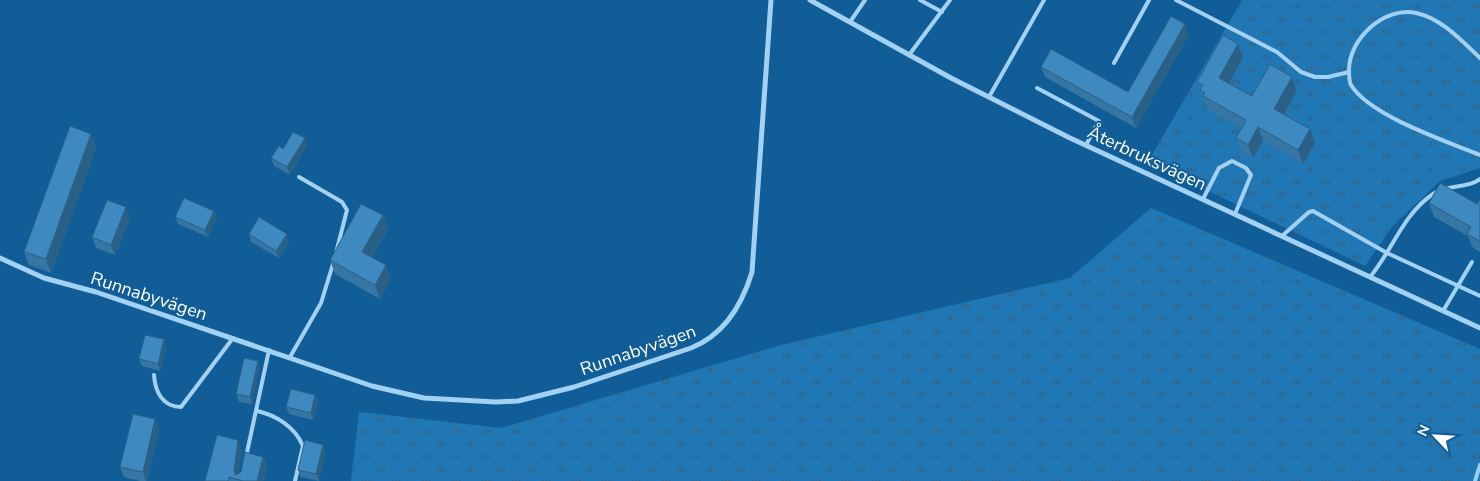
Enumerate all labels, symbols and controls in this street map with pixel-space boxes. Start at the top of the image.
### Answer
street label: Återbruksvägen [1084,120,1210,196]
street label: Runnabyvägen [88,266,210,326]
street label: Runnabyvägen [577,319,699,381]
north arrow [1410,411,1460,461]
text: N [1413,422,1434,439]

